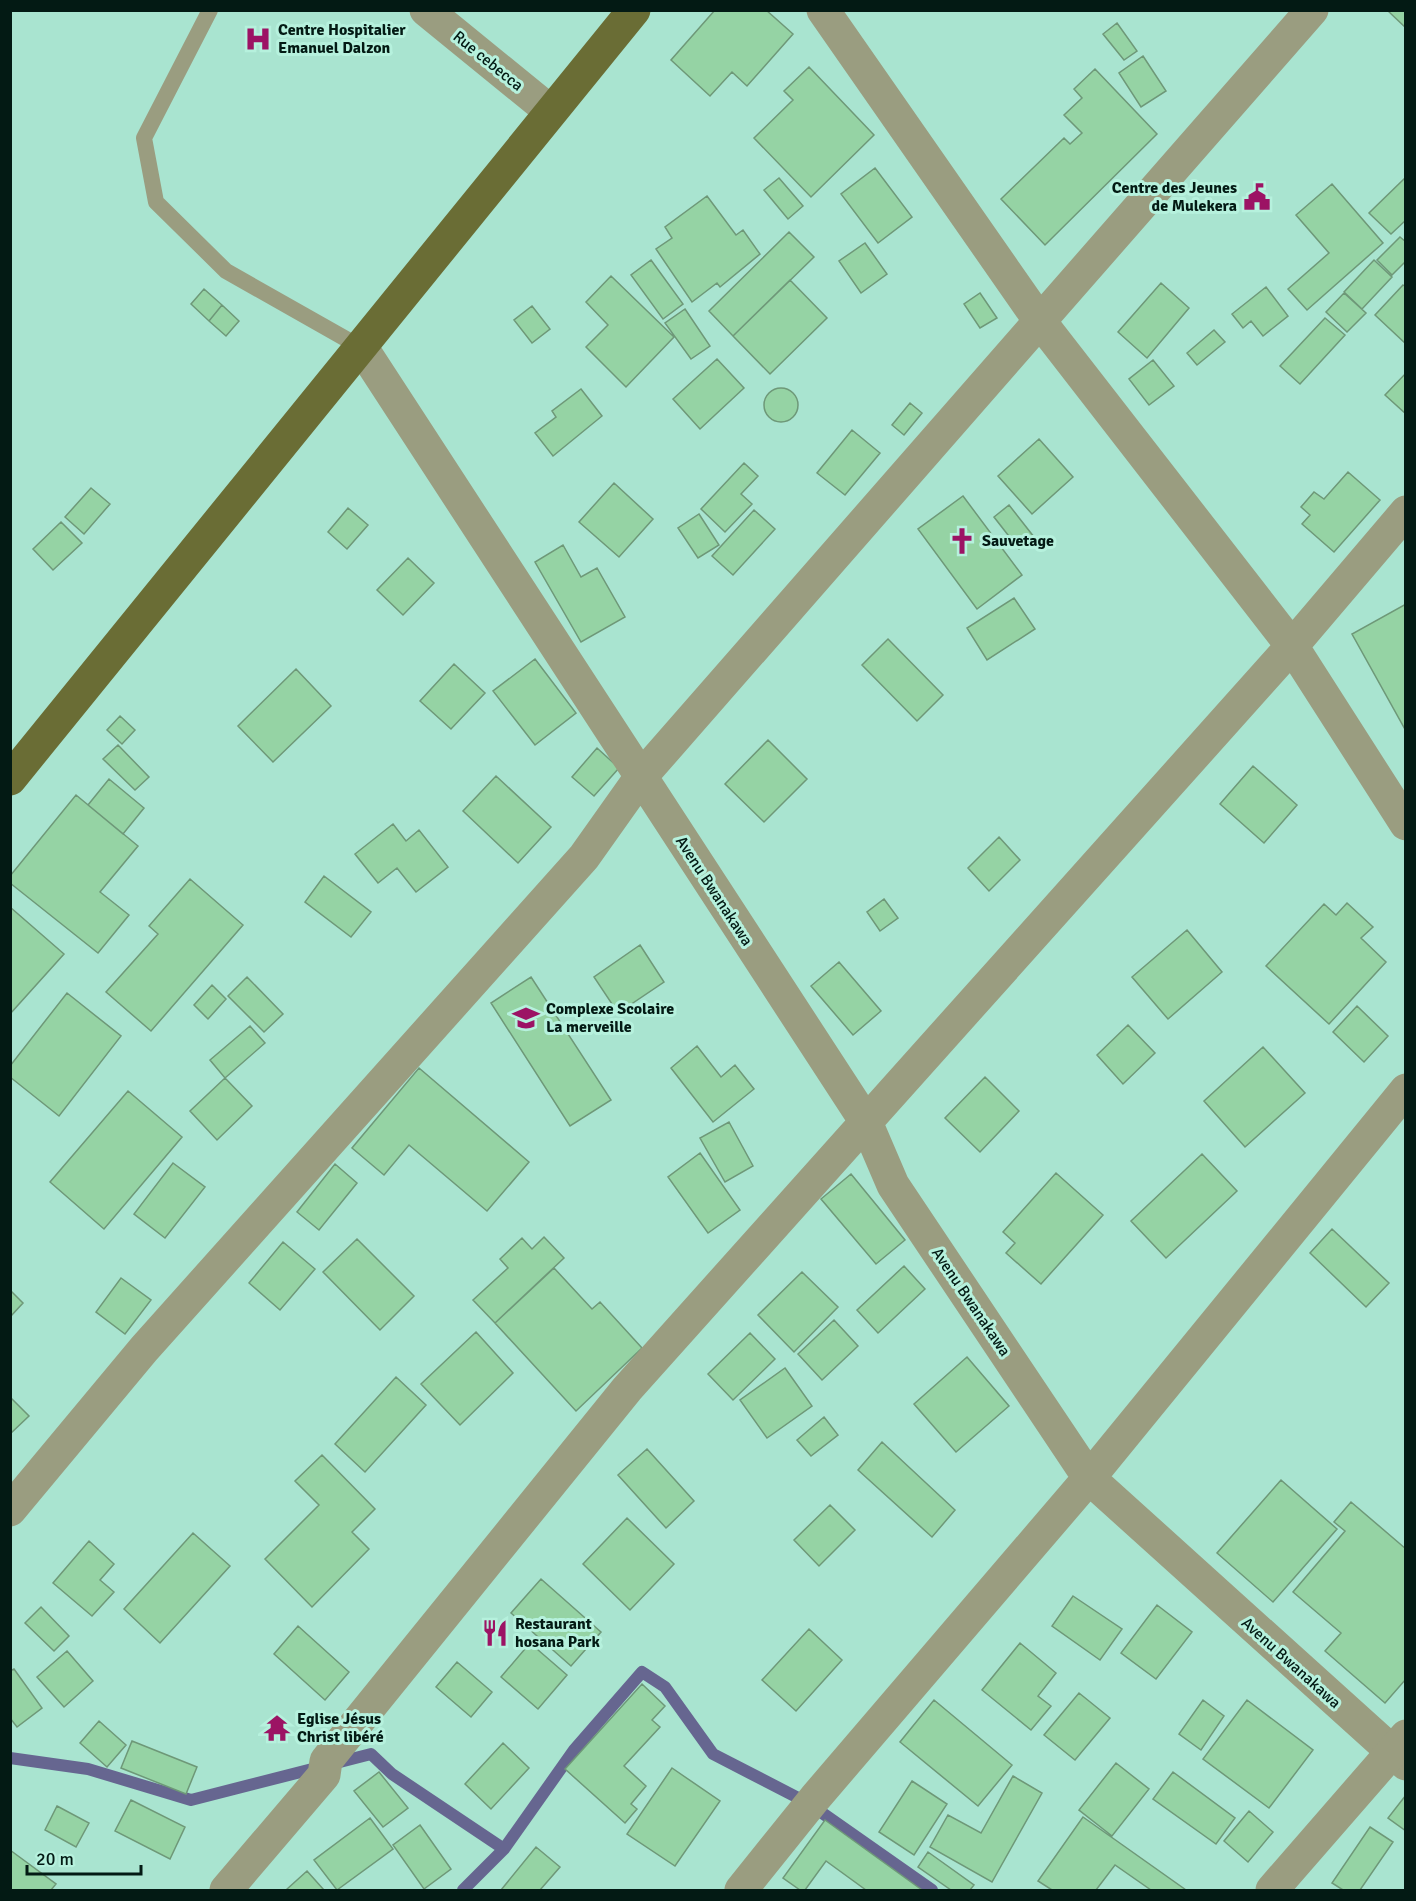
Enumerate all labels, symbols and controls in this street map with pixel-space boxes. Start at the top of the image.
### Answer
place label: Centre Hospitalier Emanuel Dalzon [278,20,406,58]
hospital icon: Centre Hospitalier Emanuel Dalzon [243,24,273,54]
street label: Rue cebecca [449,27,527,95]
place label: Centre des Jeunes de Mulekera [1112,178,1237,216]
public building icon: Centre des Jeunes de Mulekera [1242,182,1272,212]
church icon: Sauvetage [947,526,977,556]
place label: Sauvetage [982,531,1054,551]
street label: Avenu Bwanakawa [671,832,757,950]
place label: Complexe Scolaire La merveille [546,999,674,1037]
school or university icon: Complexe Scolaire La merveille [511,1003,541,1033]
street label: Avenu Bwanakawa [927,1244,1015,1360]
street label: Avenu Bwanakawa [1237,1613,1345,1713]
place label: Restaurant hosana Park [515,1614,600,1652]
restaurant icon: Restaurant hosana Park [480,1618,510,1648]
place label: Eglise Jésus Christ libéré [297,1709,384,1747]
temple icon: Eglise Jésus Christ libéré [262,1713,292,1743]
scale bar [27,1838,141,1876]
text: 20 m [36,1848,74,1870]

